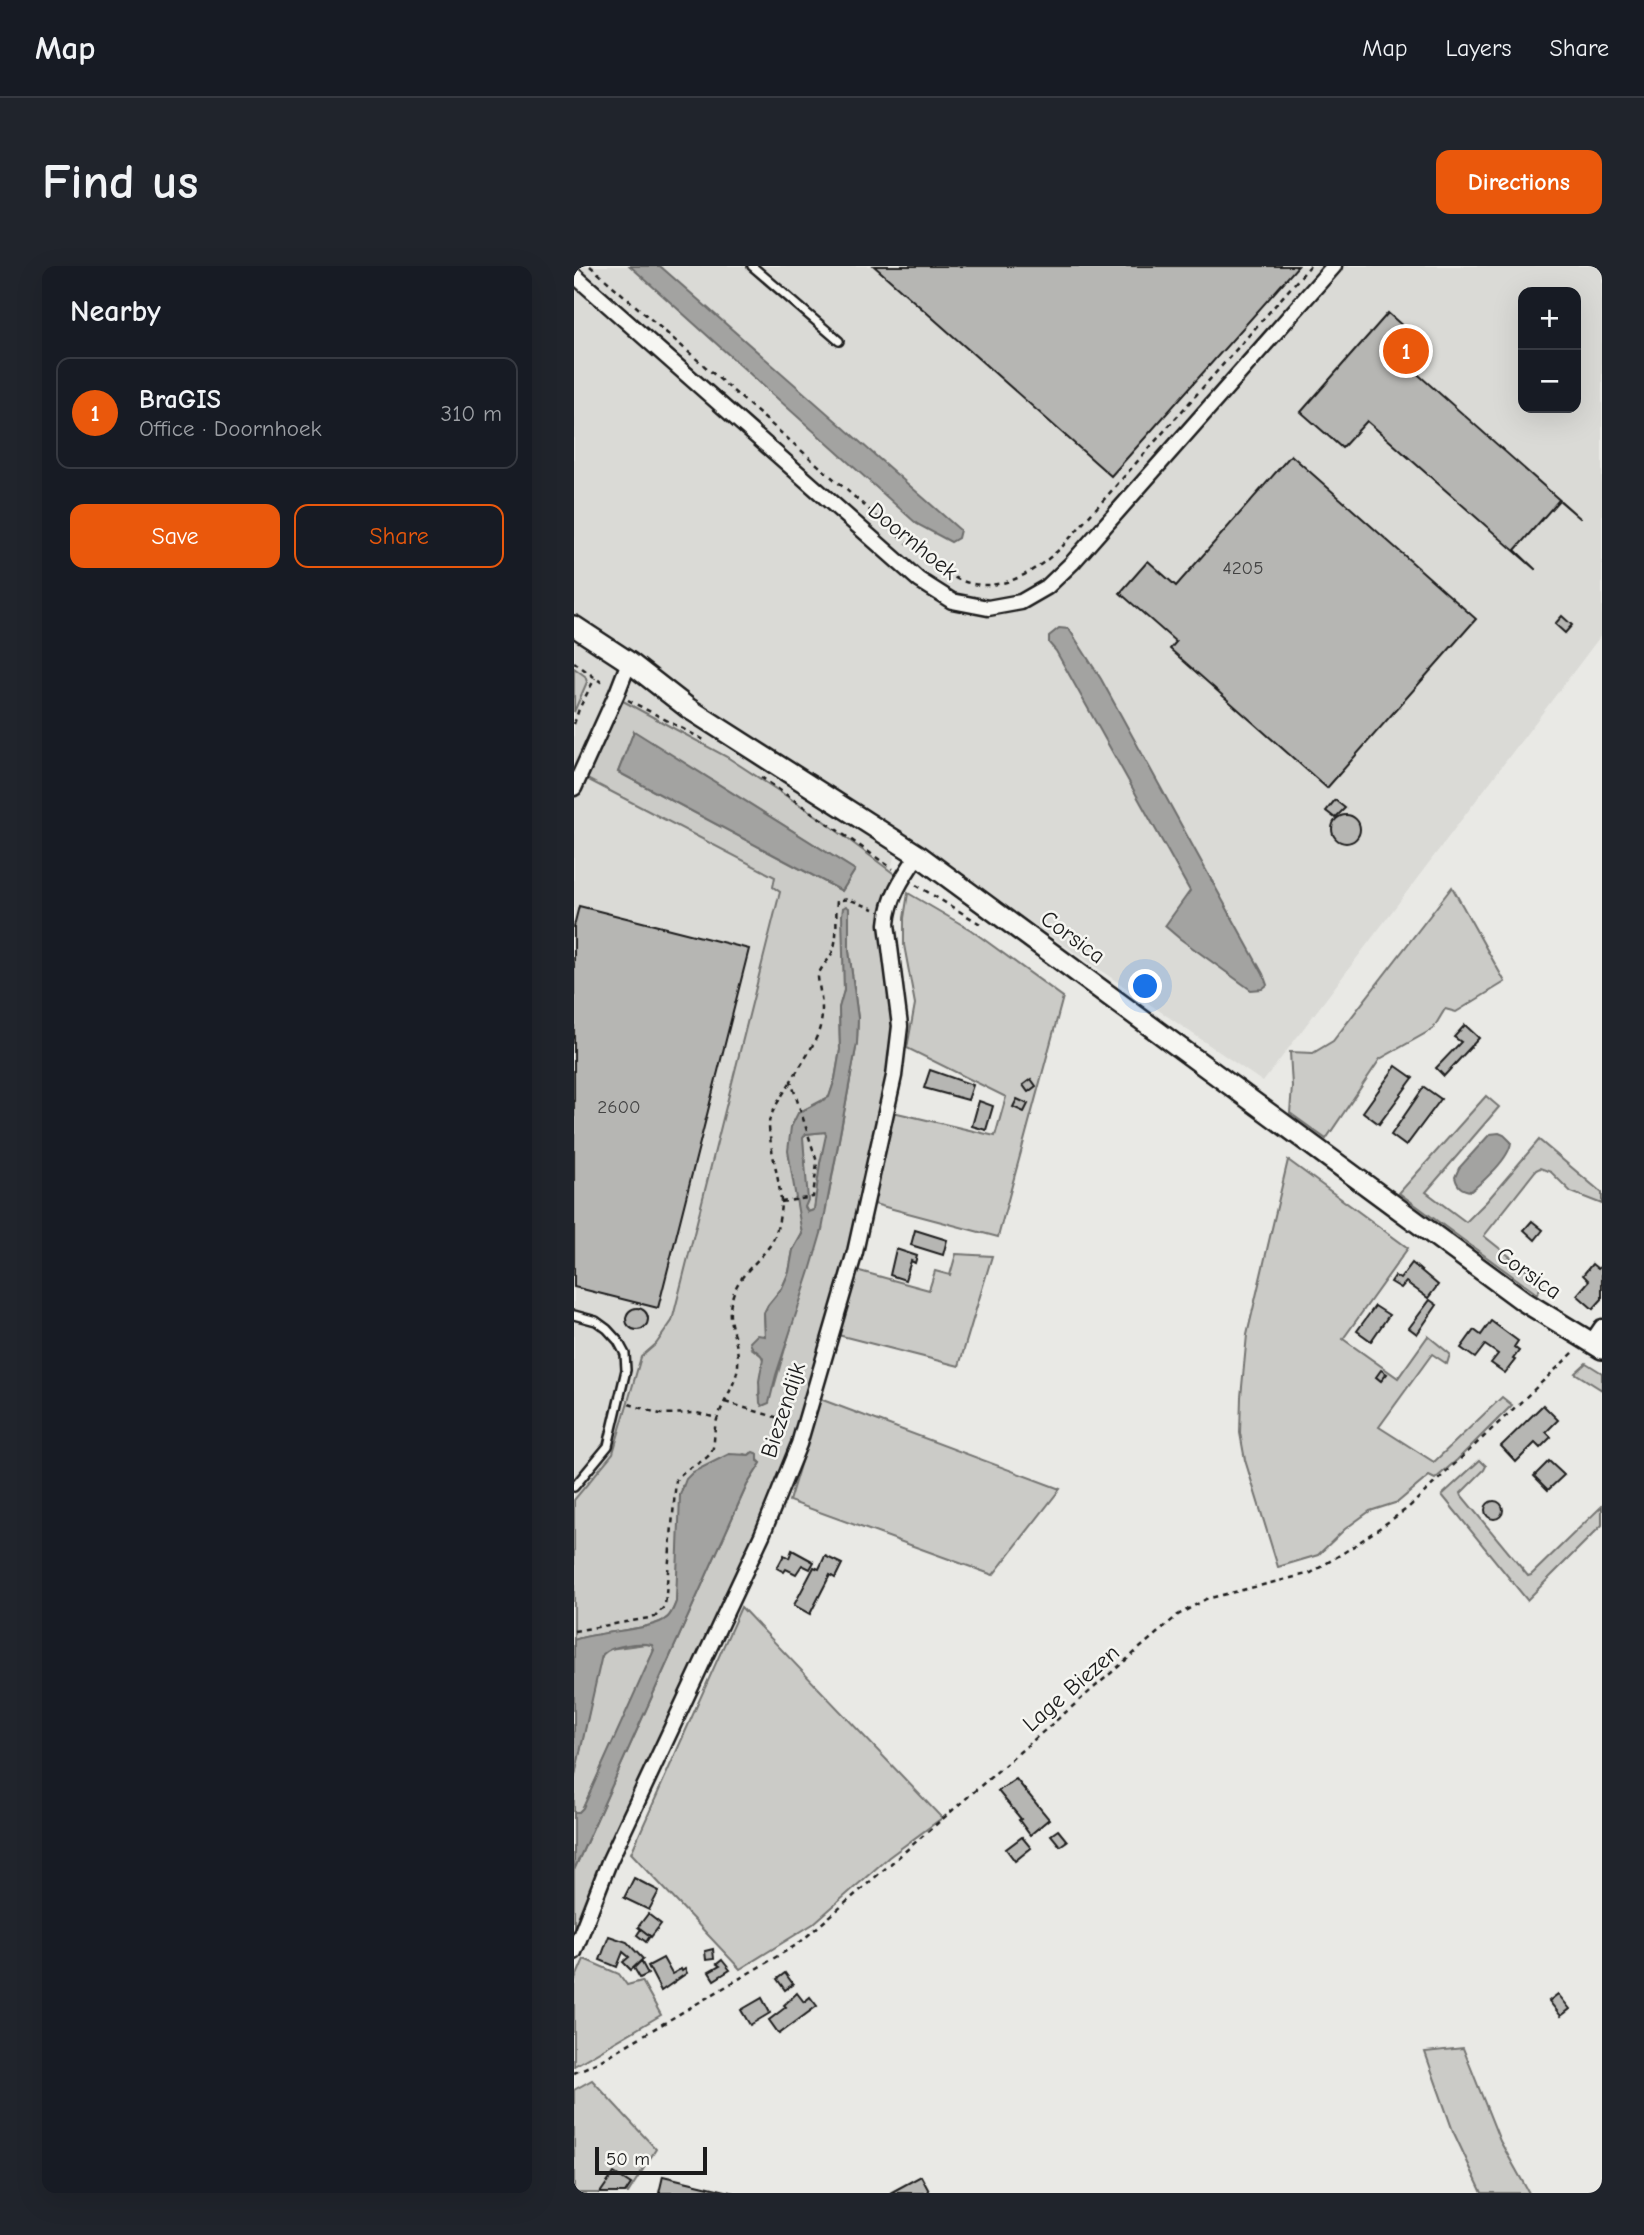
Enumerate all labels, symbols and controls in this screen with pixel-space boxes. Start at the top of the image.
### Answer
text: Map [35,29,96,67]
text: Map [1362,34,1408,62]
text: Layers [1446,34,1511,62]
text: Share [1549,34,1609,62]
button: Directions [1436,150,1602,214]
text: Find us [42,154,198,210]
map controls [1518,287,1581,413]
button: + [1518,287,1581,350]
text: Nearby [70,294,161,329]
pin: 1 [1383,325,1429,377]
button: − [1518,350,1581,413]
text: BraGIS [139,385,221,415]
text: 1 [90,400,100,427]
text: 310 m [441,400,502,427]
text: Office · Doornhoek [139,415,322,442]
street label: Doornhoek [863,497,963,585]
button: Save [70,504,280,568]
button: Share [294,504,504,568]
house number: 4205 [1222,557,1264,579]
street label: Corsica [1035,905,1111,969]
your location [1128,969,1162,1003]
house number: 2600 [597,1096,641,1118]
street label: Corsica [1491,1241,1567,1305]
street label: Biezendijk [755,1359,811,1461]
street label: Lage Biezen [1017,1639,1125,1737]
scale bar [595,2144,707,2176]
text: 50 m [606,2148,650,2170]

